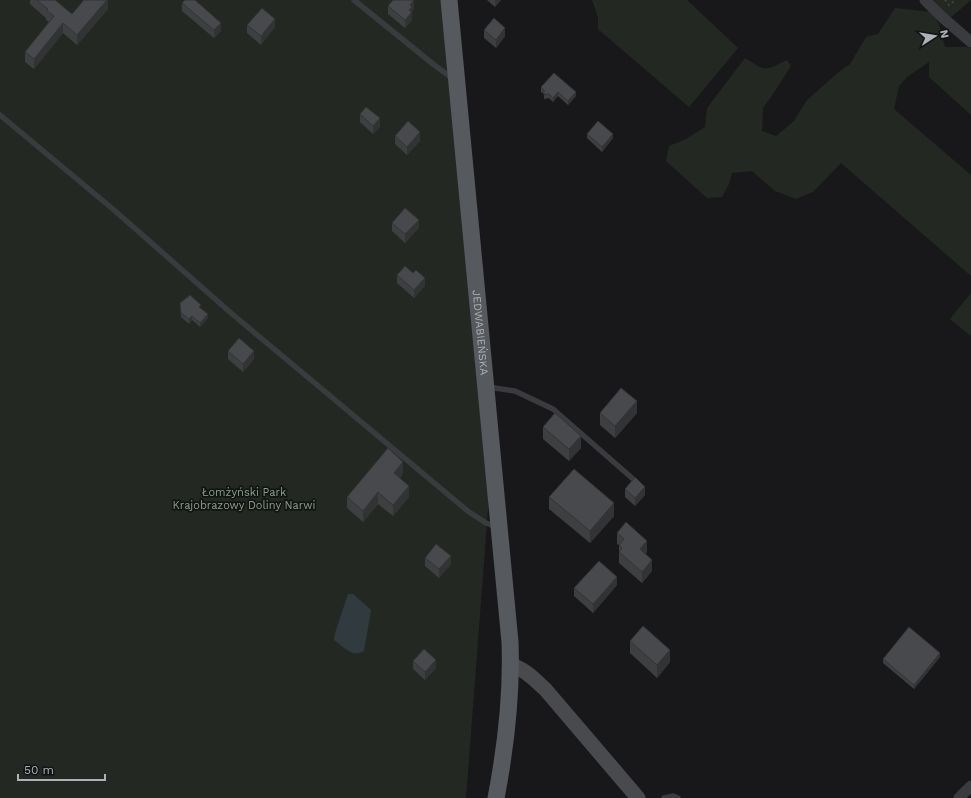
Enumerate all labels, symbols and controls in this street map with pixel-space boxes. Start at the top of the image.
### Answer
north arrow [915,16,955,56]
text: N [937,29,951,39]
street label: JEDWABIEŃSKA [470,289,491,376]
park label: Łomżyński Park Krajobrazowy Doliny Narwi [173,486,315,512]
scale bar [18,756,105,782]
text: 50 m [24,763,54,777]

